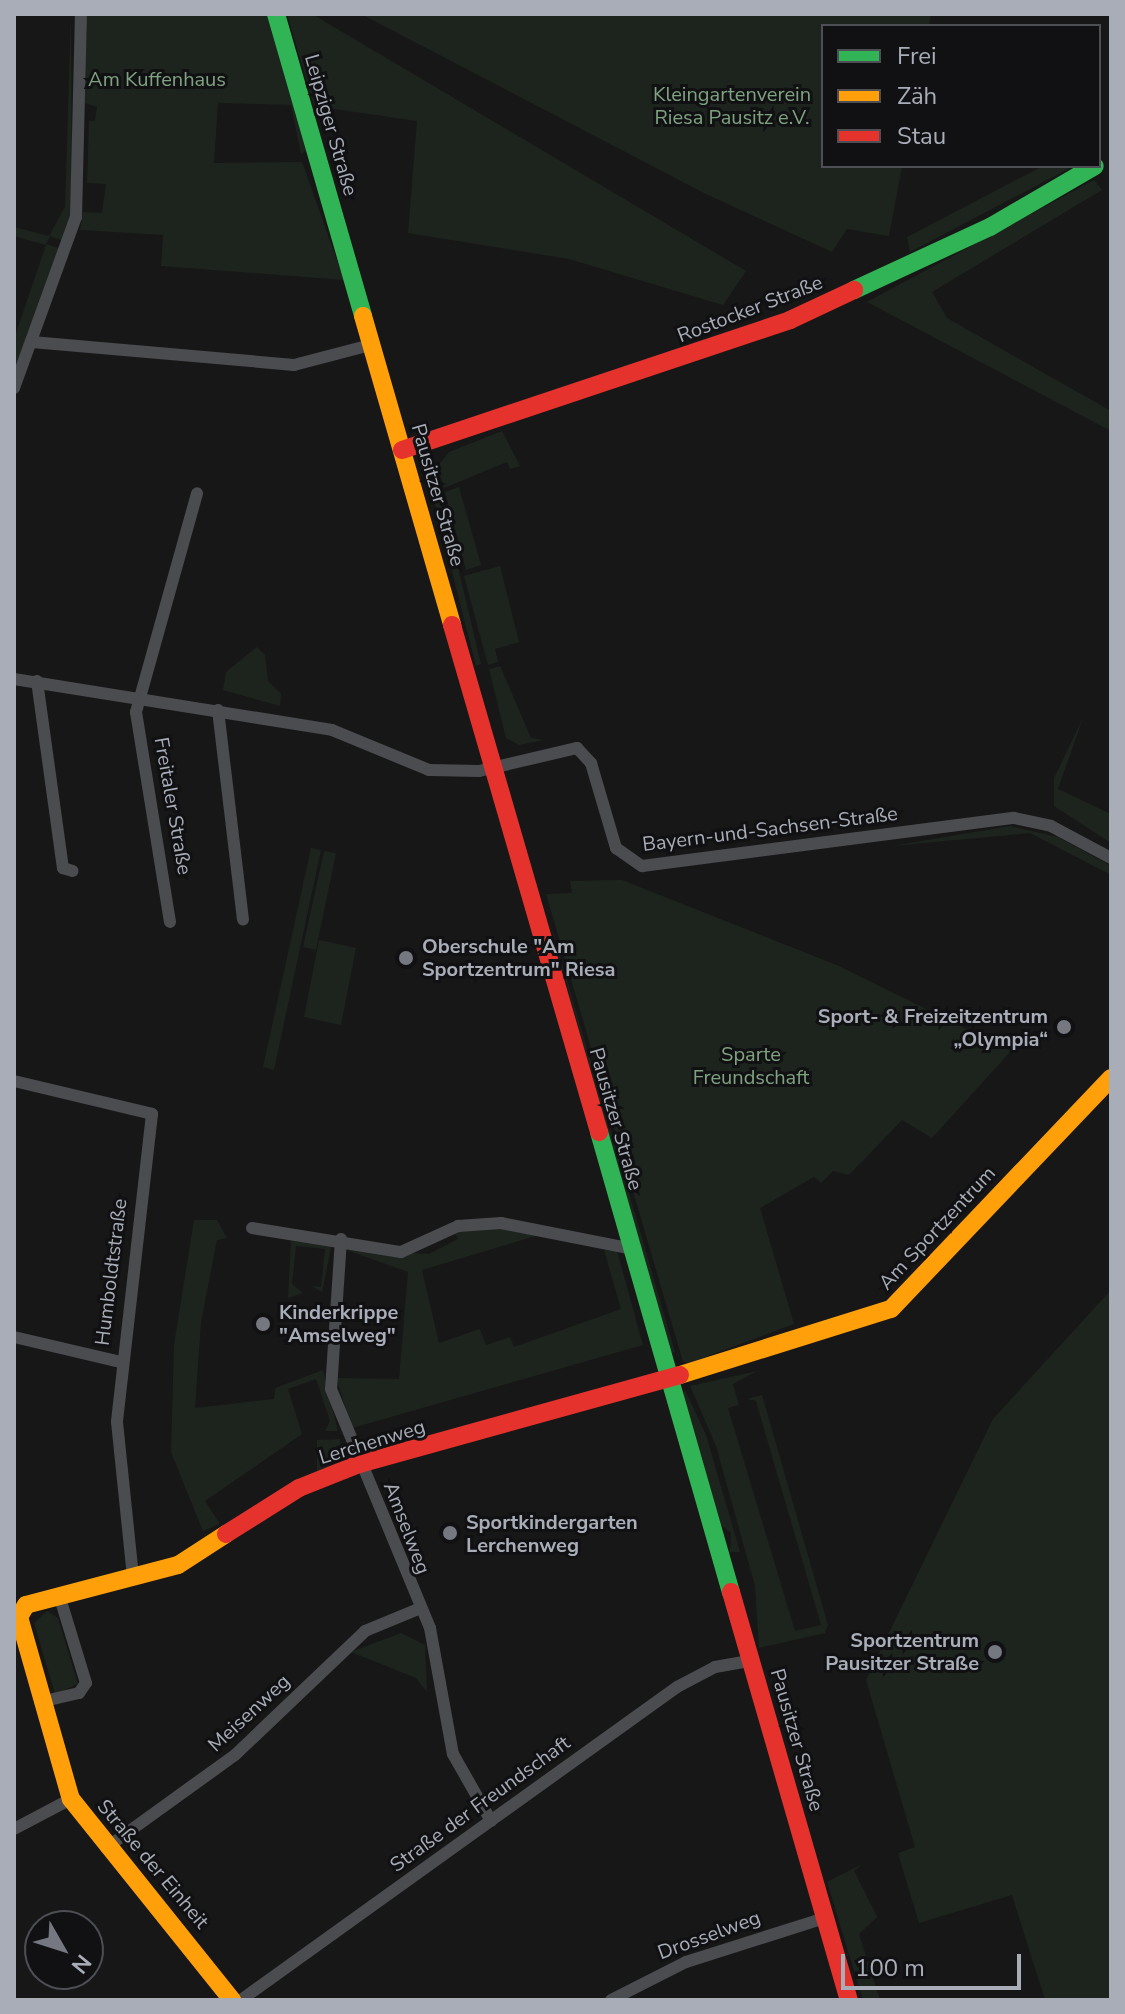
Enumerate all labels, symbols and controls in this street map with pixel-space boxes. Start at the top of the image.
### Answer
legend [821,24,1101,168]
text: Frei [897,40,937,72]
street label: Leipziger Straße [299,52,363,198]
park label: Am Kuffenhaus [88,67,226,91]
text: Zäh [897,80,937,112]
park label: Kleingartenverein Riesa Pausitz e.V. [653,82,811,129]
text: Stau [897,120,946,152]
street label: Rostocker Straße [674,270,826,348]
street label: Pausitzer Straße [406,421,470,569]
street label: Freitaler Straße [149,735,197,877]
street label: Bayern-und-Sachsen-Straße [641,801,899,857]
place label: Oberschule "Am Sportzentrum" Riesa [422,934,615,981]
marker: Oberschule "Am Sportzentrum" Riesa [397,949,415,967]
place label: Sport- & Freizeitzentrum „Olympia“ [818,1004,1048,1051]
marker: Sport- & Freizeitzentrum „Olympia“ [1055,1018,1073,1036]
park label: Sparte Freundschaft [693,1042,809,1089]
street label: Pausitzer Straße [584,1045,648,1193]
street label: Am Sportzentrum [874,1161,1000,1295]
street label: Humboldtstraße [90,1197,132,1347]
place label: Kinderkrippe "Amselweg" [279,1300,398,1347]
marker: Kinderkrippe "Amselweg" [254,1315,272,1333]
street label: Lerchenweg [316,1414,428,1470]
street label: Amselweg [378,1479,436,1577]
place label: Sportkindergarten Lerchenweg [466,1510,638,1557]
marker: Sportkindergarten Lerchenweg [441,1524,459,1542]
place label: Sportzentrum Pausitzer Straße [825,1628,979,1675]
marker: Sportzentrum Pausitzer Straße [986,1643,1004,1661]
street label: Pausitzer Straße [765,1666,829,1814]
street label: Meisenweg [203,1669,295,1757]
street label: Straße der Freundschaft [385,1731,575,1877]
street label: Straße der Einheit [92,1795,214,1933]
street label: Drosselweg [654,1905,764,1965]
north arrow [24,1910,104,1990]
scale bar [845,1938,1025,1988]
text: N [64,1948,98,1980]
text: 100 m [855,1952,925,1984]

